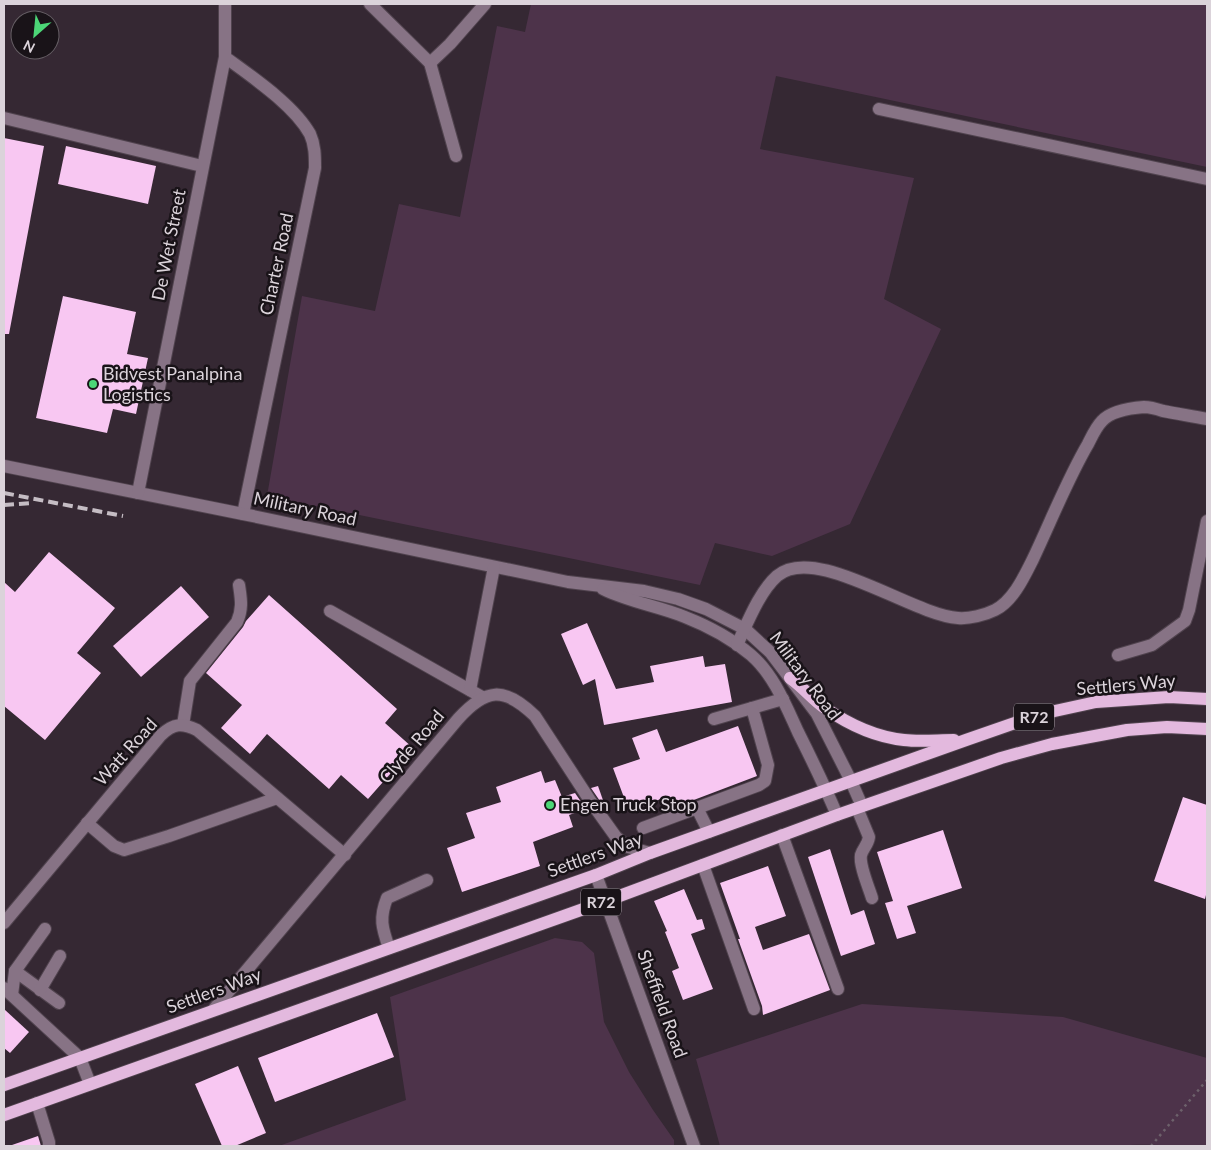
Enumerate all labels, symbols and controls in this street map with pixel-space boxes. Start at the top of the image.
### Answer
north arrow [10,10,60,60]
text: N [20,37,38,57]
street label: De Wet Street [146,187,190,302]
street label: Charter Road [254,211,298,317]
place label: Bidvest Panalpina Logistics [103,362,242,405]
marker: Bidvest Panalpina Logistics [87,378,99,390]
street label: Military Road [252,486,359,530]
street label: Military Road [765,627,846,724]
street label: Settlers Way [1075,669,1177,699]
road number: R72 [1014,704,1054,730]
street label: Clyde Road [374,705,448,788]
street label: Watt Road [89,713,161,790]
place label: Engen Truck Stop [560,793,697,815]
marker: Engen Truck Stop [544,799,556,811]
street label: Settlers Way [544,826,646,881]
road number: R72 [581,889,621,916]
street label: Sheffield Road [633,947,693,1061]
street label: Settlers Way [163,962,265,1017]

